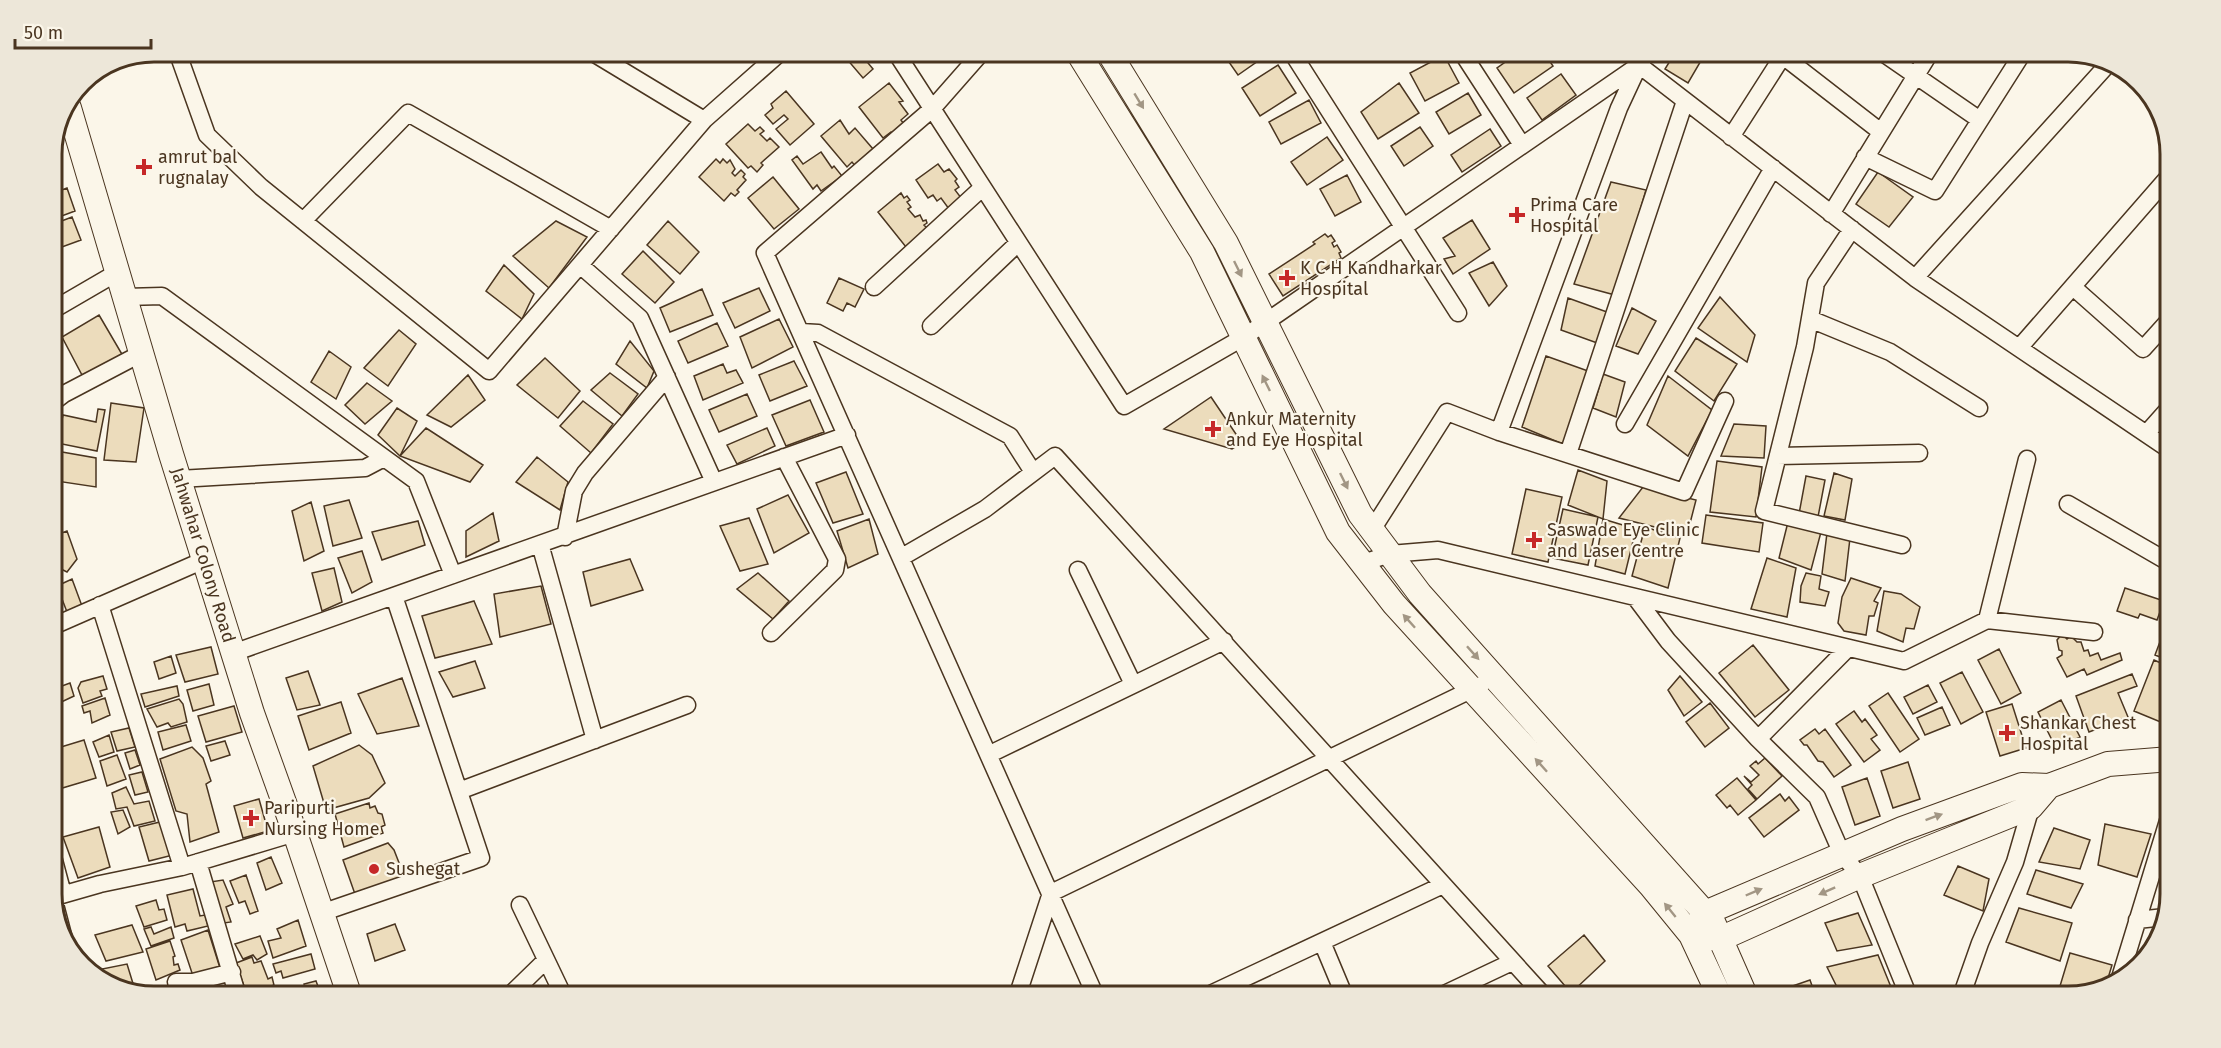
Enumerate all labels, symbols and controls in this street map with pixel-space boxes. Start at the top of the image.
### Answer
scale bar [15,12,152,50]
text: 50 m [24,22,63,44]
one-way arrow [1133,93,1144,109]
place label: amrut bal rugnalay [158,146,237,189]
marker: amrut bal rugnalay [135,158,153,176]
place label: Prima Care Hospital [1530,194,1618,237]
marker: Prima Care Hospital [1508,206,1526,224]
place label: K C H Kandharkar Hospital [1300,257,1442,300]
one-way arrow [1234,260,1243,277]
marker: K C H Kandharkar Hospital [1278,269,1296,287]
one-way arrow [1262,375,1271,392]
place label: Ankur Maternity and Eye Hospital [1226,408,1363,451]
marker: Ankur Maternity and Eye Hospital [1204,420,1222,438]
street label: Jahwahar Colony Road [166,465,240,645]
one-way arrow [1339,472,1348,489]
place label: Saswade Eye Clinic and Laser Centre [1547,519,1700,562]
marker: Saswade Eye Clinic and Laser Centre [1525,531,1543,549]
one-way arrow [1402,613,1416,628]
one-way arrow [1466,645,1479,660]
place label: Shankar Chest Hospital [2020,712,2137,755]
marker: Shankar Chest Hospital [1998,724,2016,742]
one-way arrow [1535,758,1548,773]
place label: Paripurti Nursing Home [264,797,380,840]
marker: Paripurti Nursing Home [242,809,260,827]
one-way arrow [1925,812,1943,821]
place label: Sushegat [386,858,461,880]
marker: Sushegat [367,862,381,876]
one-way arrow [1818,886,1836,896]
one-way arrow [1745,887,1763,896]
one-way arrow [1665,903,1677,918]

